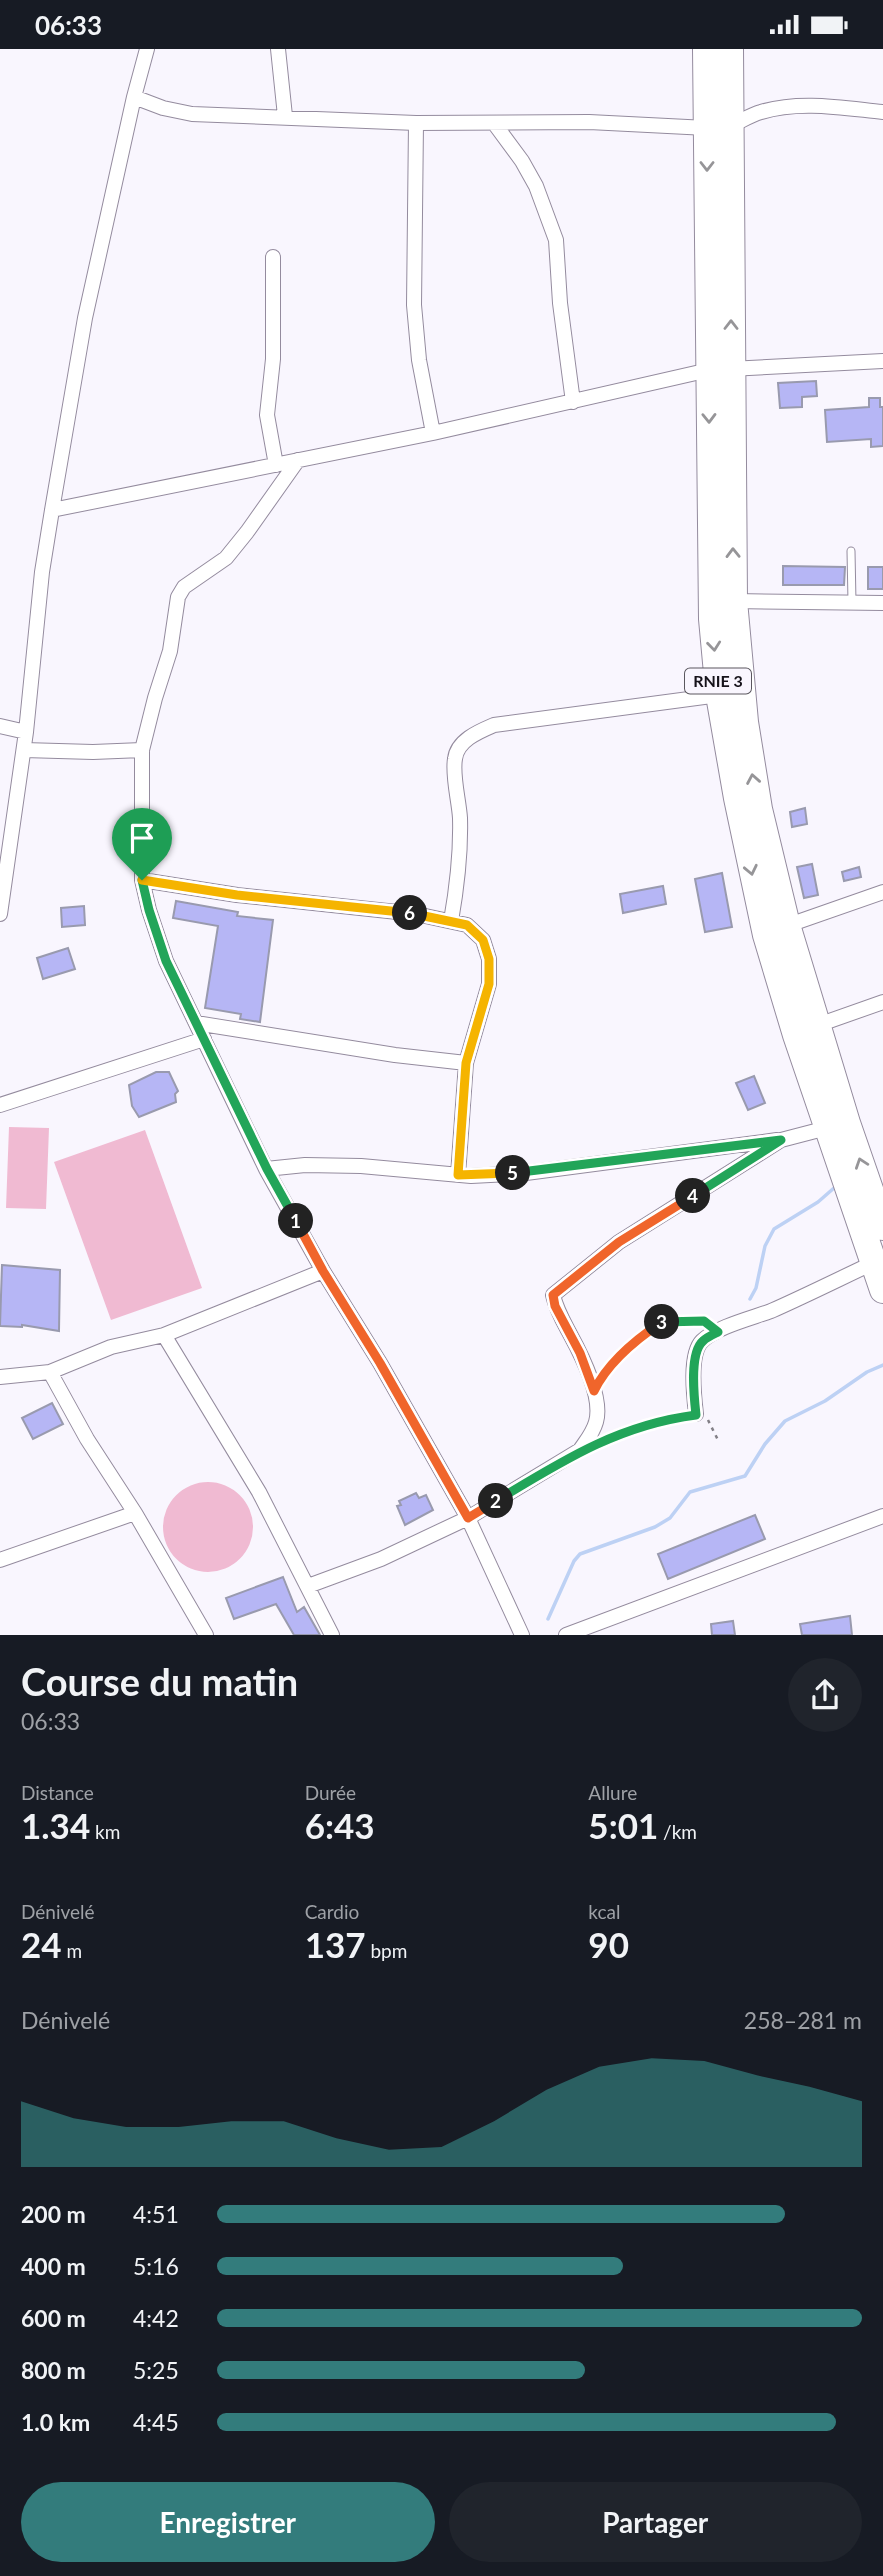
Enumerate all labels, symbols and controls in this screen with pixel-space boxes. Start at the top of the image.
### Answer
text: 06:33 [35,9,102,41]
one-way arrow [699,161,715,172]
one-way arrow [723,319,739,330]
one-way arrow [702,413,717,424]
one-way arrow [725,547,741,557]
one-way arrow [706,640,721,651]
road number: RNIE 3 [685,669,751,694]
one-way arrow [746,773,761,785]
pin [112,808,172,880]
icon: arrive [123,819,161,857]
one-way arrow [742,864,757,876]
pin: 6 [392,895,428,931]
text: 6 [404,901,415,924]
pin: 5 [496,1155,530,1191]
one-way arrow [855,1157,869,1169]
text: 5 [507,1161,518,1184]
pin: 4 [676,1179,710,1213]
text: 4 [687,1184,698,1207]
pin: 1 [278,1203,314,1239]
text: 1 [290,1209,301,1232]
pin: 3 [644,1305,680,1339]
text: 3 [656,1310,667,1333]
pin: 2 [478,1483,514,1519]
text: 2 [490,1489,501,1512]
text: Course du matin [21,1658,298,1704]
button: share [788,1658,862,1732]
text: 06:33 [21,1707,80,1735]
text: Distance [21,1781,94,1804]
text: Durée [305,1781,356,1804]
text: Allure [588,1781,637,1804]
text: 1.34 [21,1804,90,1846]
text: 6:43 [305,1804,375,1846]
text: 5:01 [588,1804,658,1846]
text: km [90,1820,120,1843]
text: /km [658,1820,697,1843]
text: Dénivelé [21,1900,95,1923]
text: Cardio [305,1900,359,1923]
text: kcal [588,1900,620,1923]
text: 24 [21,1923,62,1965]
text: 137 [305,1923,366,1965]
text: 90 [588,1923,629,1965]
text: m [62,1939,82,1962]
text: bpm [366,1939,407,1962]
text: Dénivelé [21,2006,110,2034]
text: 258–281 m [744,2006,862,2034]
text: 200 m [21,2200,86,2228]
text: 4:51 [133,2200,179,2228]
text: 400 m [21,2252,86,2280]
text: 5:16 [133,2252,179,2280]
text: 600 m [21,2304,86,2332]
text: 4:42 [133,2304,179,2332]
text: 800 m [21,2356,86,2384]
text: 5:25 [133,2356,179,2384]
text: 1.0 km [21,2408,90,2436]
text: 4:45 [133,2408,179,2436]
button: Enregistrer [21,2482,435,2562]
button: Partager [449,2482,862,2562]

